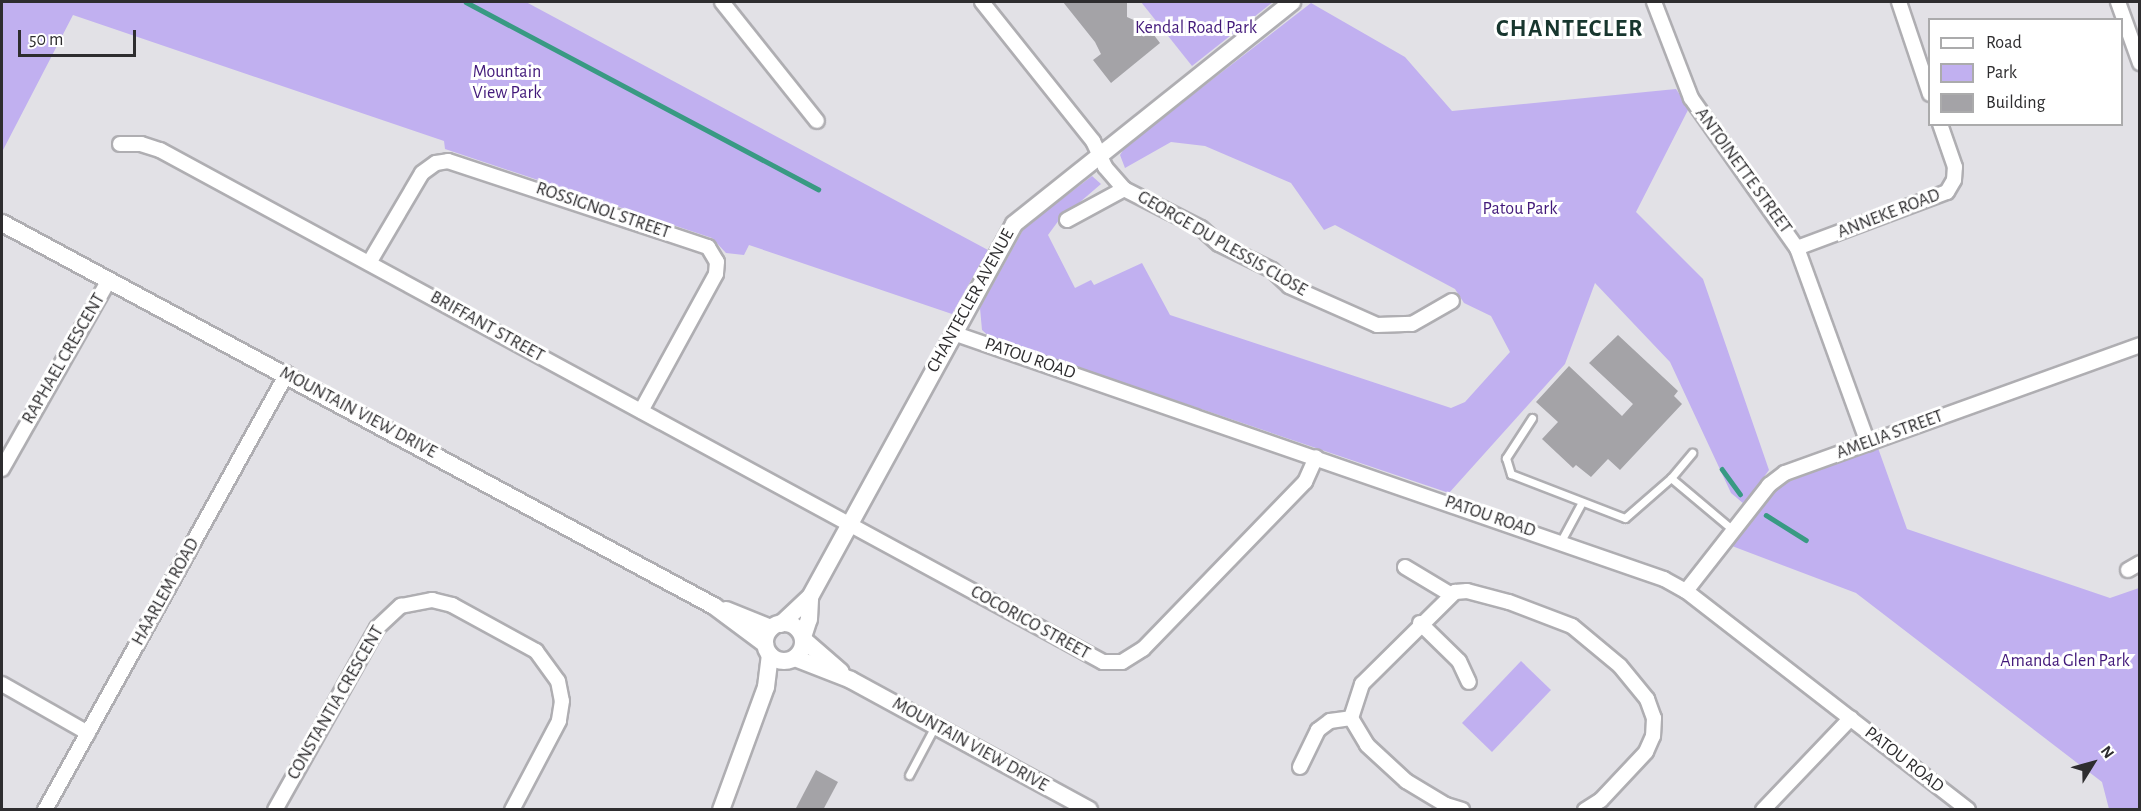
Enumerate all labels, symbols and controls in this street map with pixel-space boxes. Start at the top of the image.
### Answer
district label: CHANTECLER [1496,16,1644,44]
park label: Kendal Road Park [1135,17,1257,39]
scale bar [21,18,140,56]
legend [1928,18,2123,126]
text: 50 m [29,31,63,49]
text: Road [1986,34,2022,52]
park label: Mountain View Park [473,62,541,104]
text: Park [1986,64,2017,82]
text: Building [1986,94,2045,112]
street label: ANTOINETTE STREET [1690,104,1796,238]
street label: ROSSIGNOL STREET [533,178,673,244]
street label: ANNEKE ROAD [1835,185,1943,243]
street label: GEORGE DU PLESSIS CLOSE [1133,187,1311,301]
park label: Patou Park [1483,198,1557,220]
street label: CHANTECLER AVENUE [923,225,1019,377]
street label: BRIFFANT STREET [426,287,548,367]
street label: RAPHAEL CRESCENT [18,290,110,428]
street label: PATOU ROAD [982,333,1078,385]
street label: MOUNTAIN VIEW DRIVE [276,362,440,464]
street label: AMELIA STREET [1834,406,1946,464]
street label: PATOU ROAD [1442,491,1538,543]
street label: HAARLEM ROAD [128,535,204,649]
street label: COCORICO STREET [967,581,1093,665]
street label: CONSTANTIA CRESCENT [283,622,389,784]
park label: Amanda Glen Park [2000,650,2130,672]
street label: MOUNTAIN VIEW DRIVE [888,693,1052,797]
street label: PATOU ROAD [1860,722,1948,798]
north arrow [2063,733,2123,793]
text: N [2098,743,2117,761]

